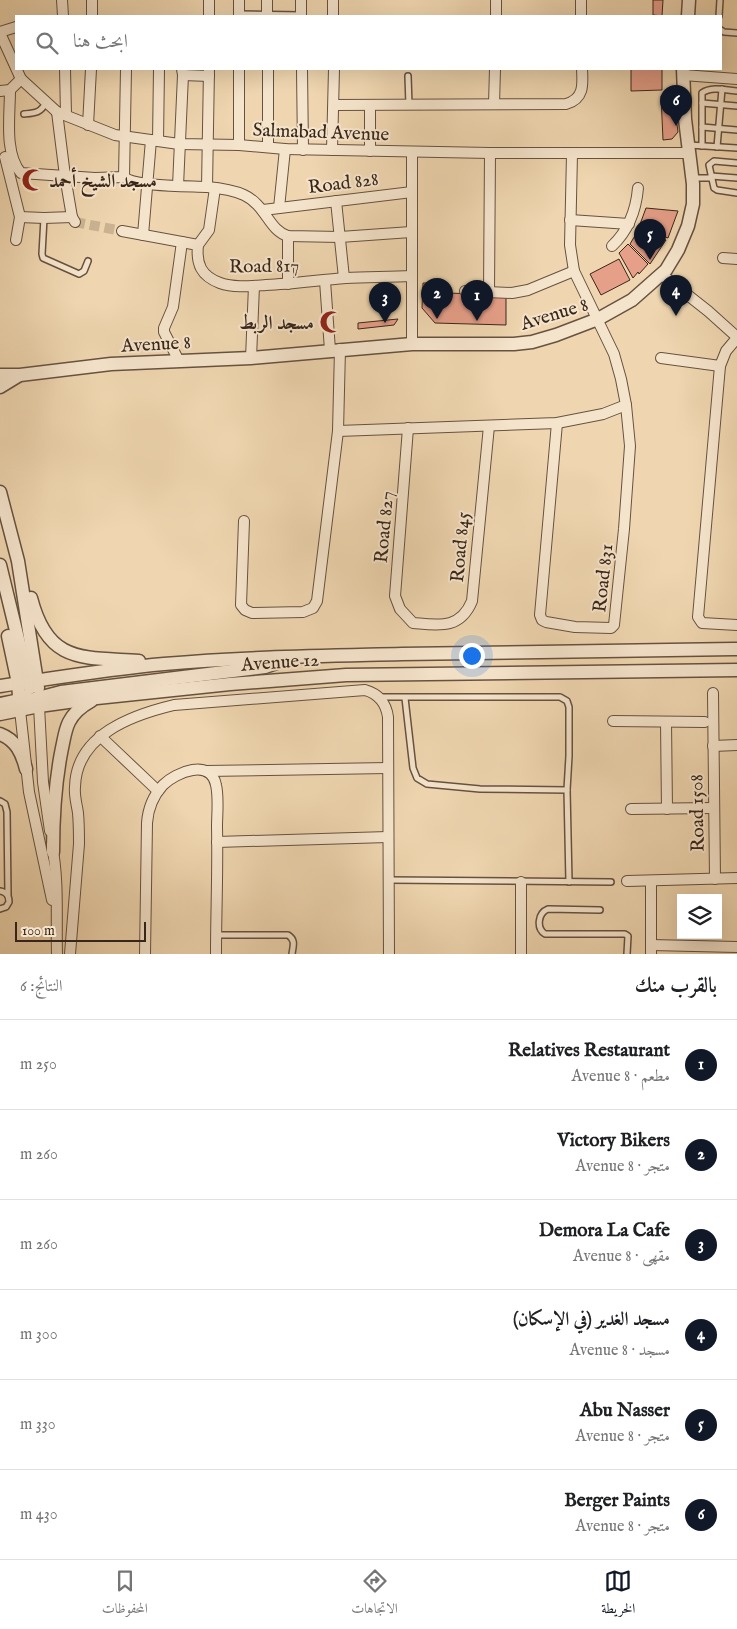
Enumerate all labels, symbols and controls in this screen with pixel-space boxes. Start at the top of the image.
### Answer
search box [15,15,722,70]
icon: search [33,29,61,57]
text: ابحث هنا [73,30,128,54]
pin: 6 [660,85,692,126]
street label: Salmabad Avenue [252,119,390,147]
mosque icon: مسجد الشيخ أحمد [20,167,46,193]
place label: مسجد الشيخ أحمد [49,167,157,198]
street label: Road 828 [307,168,380,200]
pin: 5 [634,219,666,260]
street label: Road 817 [229,254,299,280]
pin: 4 [660,275,692,316]
pin: 2 [421,278,453,319]
pin: 1 [461,280,493,321]
pin: 3 [369,282,401,323]
street label: Avenue 8 [517,293,591,337]
mosque icon: مسجد الربط [318,309,344,335]
place label: مسجد الربط [239,312,314,336]
street label: Avenue 8 [120,331,192,359]
street label: Road 827 [370,490,400,564]
street label: Road 845 [446,511,476,583]
street label: Road 831 [588,543,620,614]
your location [459,643,485,669]
street label: Avenue 12 [239,648,320,678]
street label: Road 1508 [685,774,711,852]
map controls [677,894,722,939]
button: layers [677,894,722,939]
scale bar [15,919,146,942]
text: 100 m [22,922,55,940]
text: بالقرب منك [635,973,717,1000]
text: النتائج: 6 [20,977,63,997]
text: Relatives Restaurant [508,1039,670,1063]
text: 250 m [20,1055,57,1075]
text: 1 [698,1055,704,1075]
text: مطعم · Avenue 8 [572,1067,670,1087]
text: Victory Bikers [557,1129,670,1153]
text: 260 m [20,1145,58,1165]
text: 2 [697,1145,705,1165]
text: متجر · Avenue 8 [575,1157,670,1177]
text: Demora La Cafe [539,1219,670,1243]
text: 260 m [20,1235,58,1255]
text: 3 [698,1235,704,1255]
text: مقهى · Avenue 8 [573,1247,670,1267]
text: مسجد الغدير (في الإسكان) [513,1308,670,1332]
text: 300 m [20,1325,58,1345]
text: 4 [697,1325,705,1345]
text: مسجد · Avenue 8 [569,1341,670,1361]
text: Abu Nasser [580,1399,670,1423]
text: 330 m [20,1415,56,1435]
text: 5 [698,1415,704,1435]
text: متجر · Avenue 8 [575,1427,670,1447]
text: Berger Paints [564,1489,670,1513]
text: 430 m [20,1505,58,1525]
text: 6 [698,1505,704,1525]
text: متجر · Avenue 8 [575,1517,670,1537]
tab: المحفوظات [102,1567,148,1622]
tab: الاتجاهات [351,1567,398,1622]
tab: الخريطة [601,1567,635,1622]

